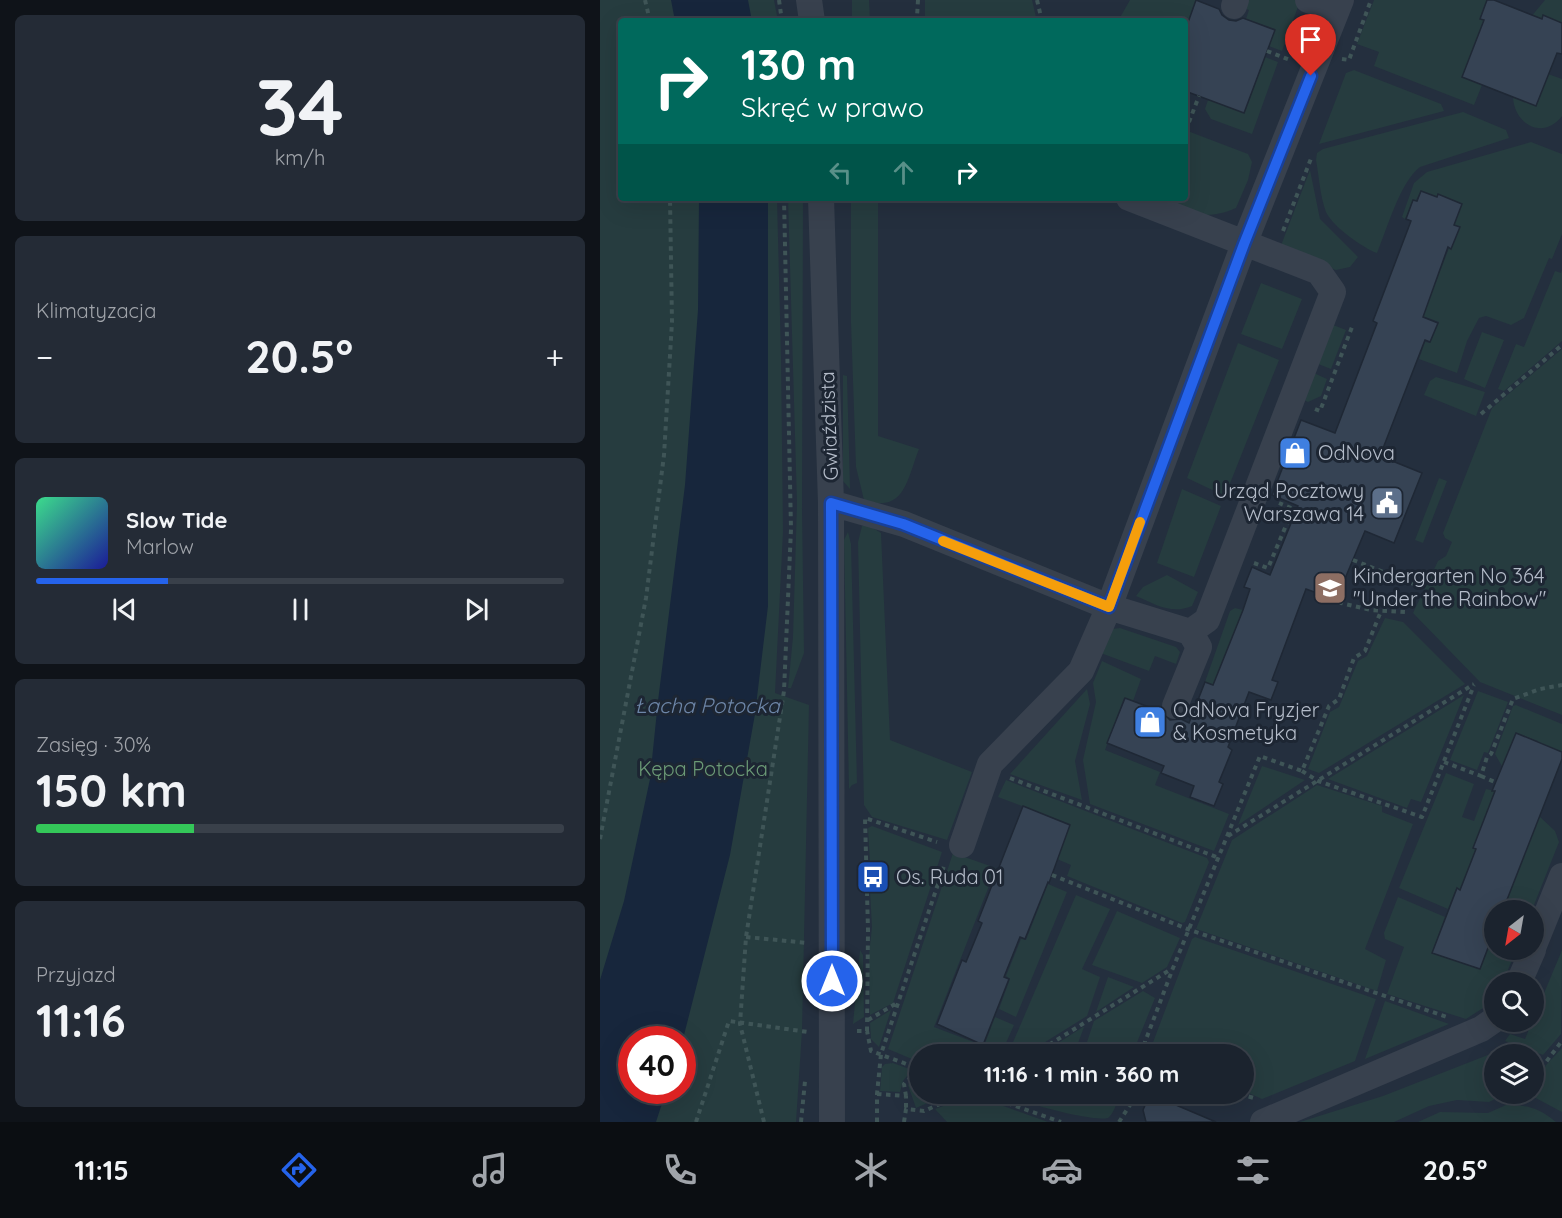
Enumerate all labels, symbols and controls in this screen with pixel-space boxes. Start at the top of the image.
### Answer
pin [1285,14,1336,76]
icon: arrive [1294,23,1327,56]
text: 130 m [741,38,856,91]
icon: right [642,42,720,120]
text: 34 [256,57,344,155]
text: Skręć w prawo [741,90,924,124]
text: km/h [275,145,325,170]
icon: left [824,156,857,189]
icon: ahead [887,156,920,189]
icon: right [950,156,983,189]
text: Klimatyzacja [36,298,156,323]
text: 20.5° [245,328,353,384]
text: − [36,336,53,377]
text: + [545,336,564,377]
street label: Gwiaździsta [814,371,843,481]
shop icon: OdNova [1277,435,1313,471]
place label: OdNova [1318,440,1395,465]
place label: Urząd Pocztowy Warszawa 14 [1214,478,1364,526]
public building icon: Urząd Pocztowy Warszawa 14 [1369,485,1405,521]
text: Slow Tide [126,506,227,534]
text: Marlow [126,534,194,559]
place label: Kindergarten No 364 "Under the Rainbow" [1353,563,1546,611]
school or university icon: Kindergarten No 364 "Under the Rainbow" [1312,570,1348,606]
icon: previous [108,593,141,626]
icon: pause [284,593,317,626]
icon: next [460,593,493,626]
water label: Łacha Potocka [634,692,781,718]
place label: OdNova Fryzjer & Kosmetyka [1173,697,1320,745]
shop icon: OdNova Fryzjer & Kosmetyka [1132,704,1168,740]
text: Zasięg · 30% [36,732,151,757]
park label: Kępa Potocka [638,756,768,781]
text: 150 km [36,762,187,818]
bus stop icon: Os. Ruda 01 [855,859,891,895]
place label: Os. Ruda 01 [896,864,1003,889]
north arrow [1484,900,1544,960]
map controls [1484,900,1544,1104]
position arrow [800,949,864,1013]
text: Przyjazd [36,962,116,987]
button: search [1484,972,1544,1032]
text: 11:16 [36,992,126,1048]
speed limit sign: 40 [618,1026,696,1104]
button: layers [1484,1044,1544,1104]
text: 11:16 · 1 min · 360 m [984,1060,1179,1088]
icon: directions [278,1149,320,1191]
icon: music [469,1149,511,1191]
icon: phone [659,1149,701,1191]
icon: climate [850,1149,892,1191]
icon: car [1041,1149,1083,1191]
icon: filters [1232,1149,1274,1191]
text: 11:15 [74,1153,129,1187]
text: 20.5° [1423,1153,1487,1187]

